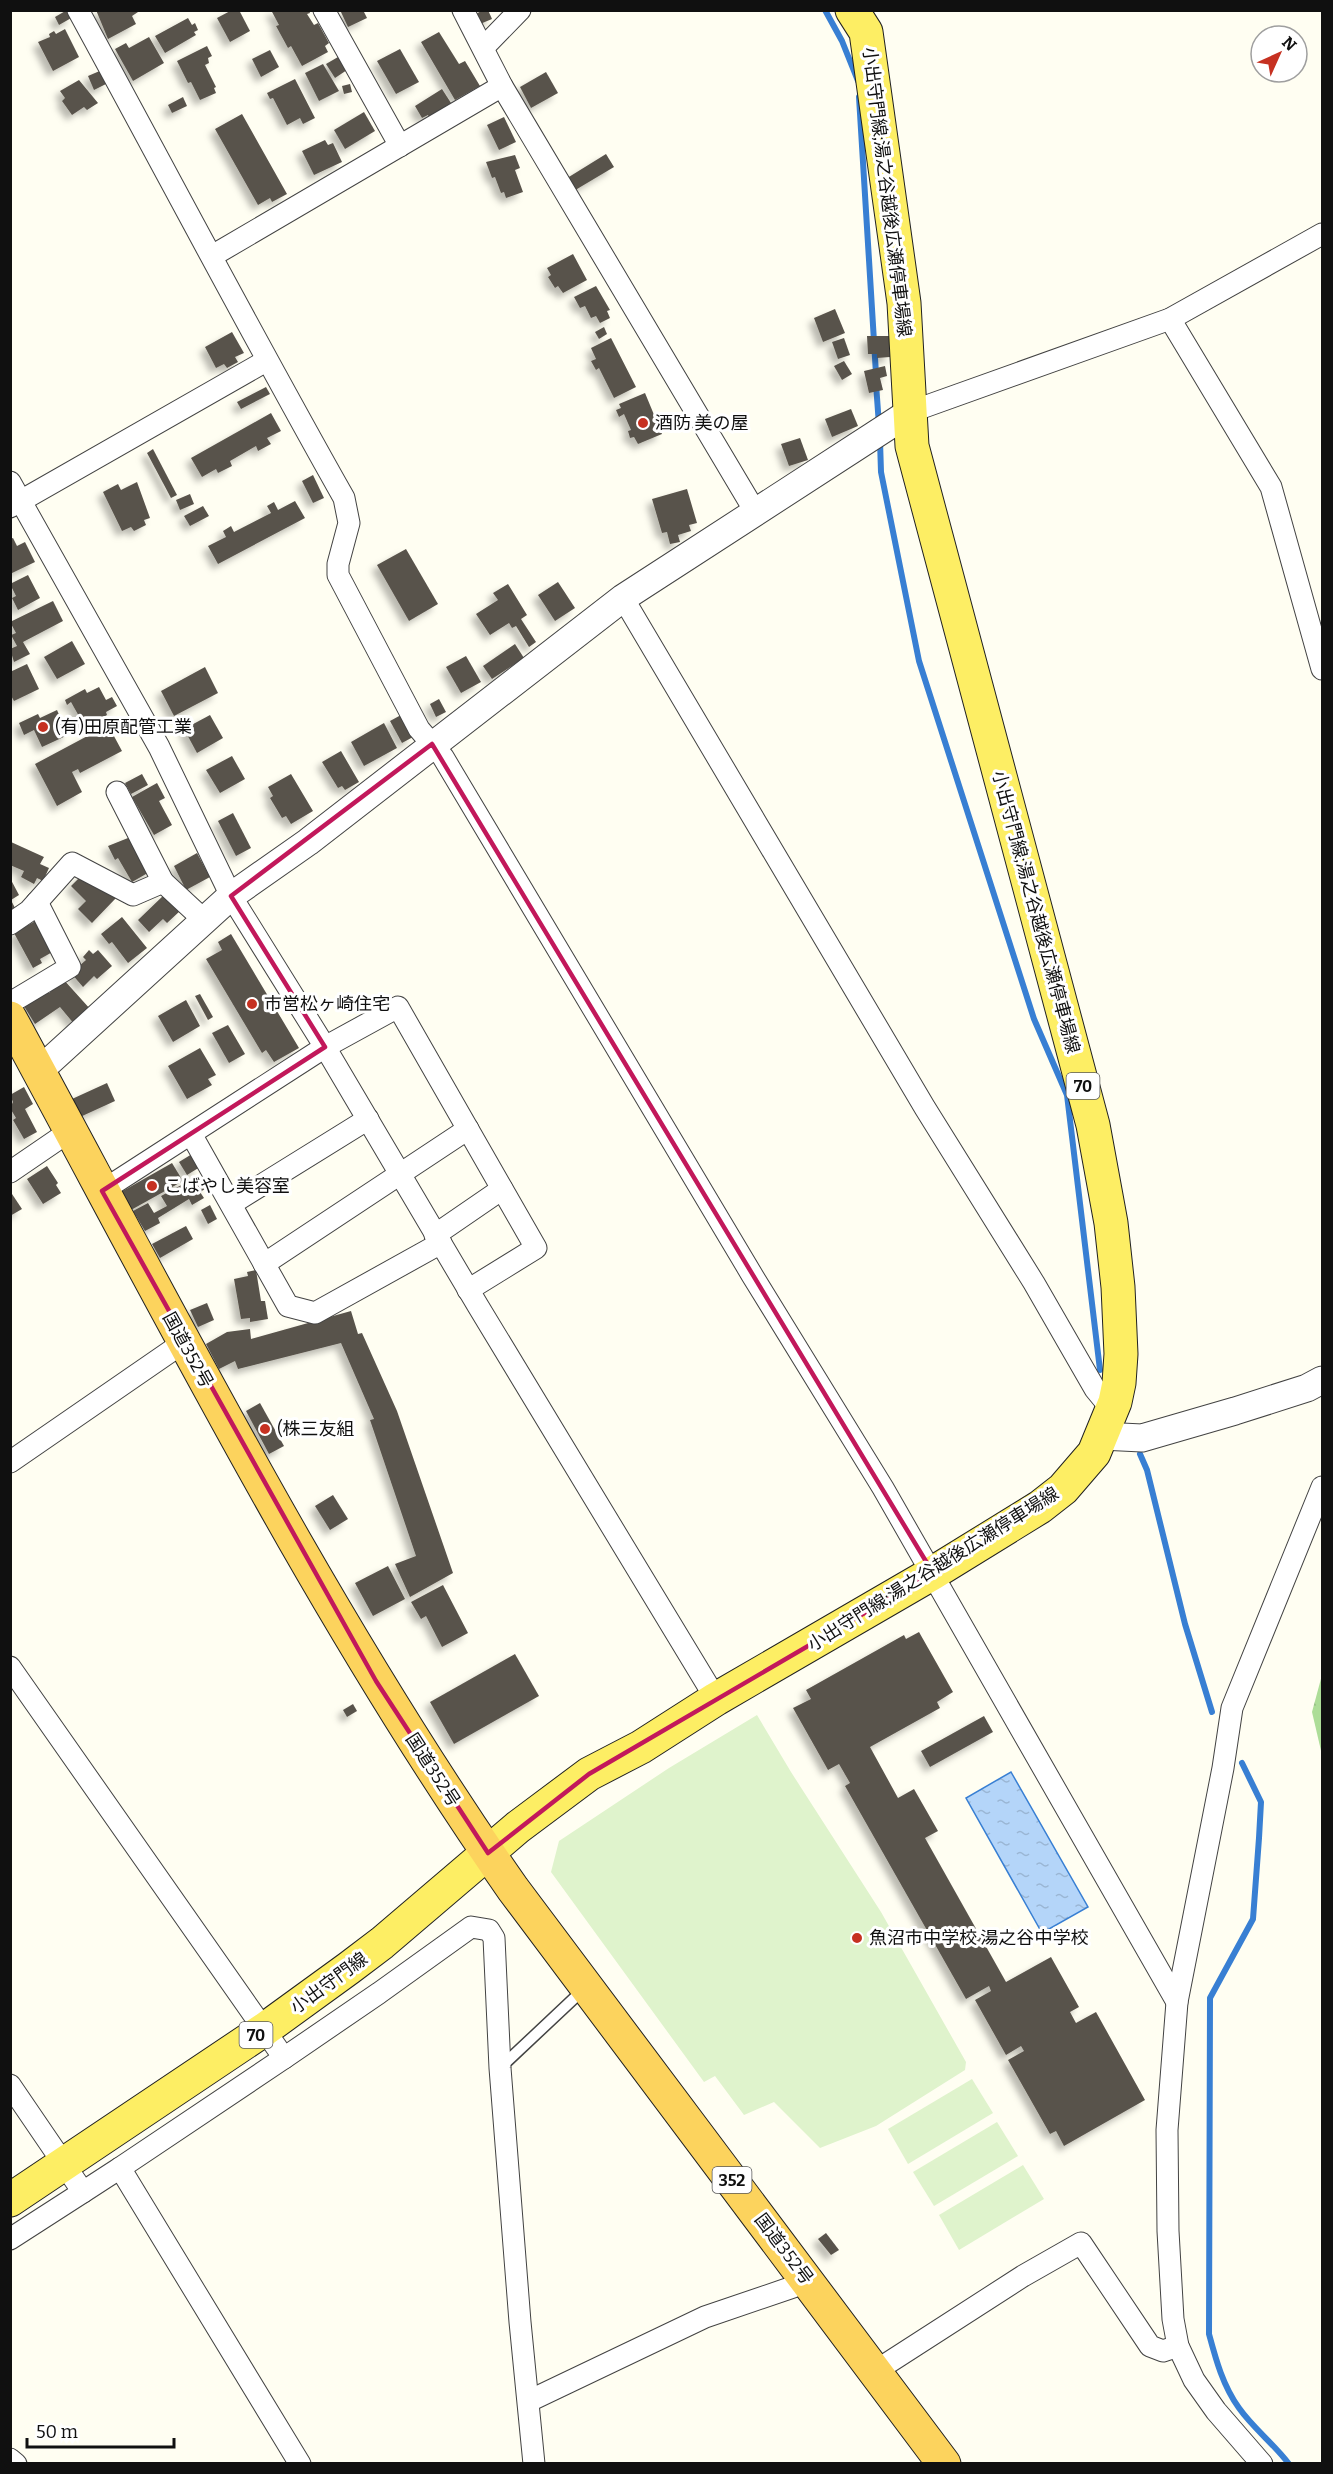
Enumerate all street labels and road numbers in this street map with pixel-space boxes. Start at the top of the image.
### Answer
street label: 小出守門線;湯之谷越後広瀬停車場線 [858,46,916,338]
street label: 小出守門線;湯之谷越後広瀬停車場線 [988,768,1084,1056]
road number: 70 [1066,1073,1100,1099]
street label: 国道352号 [158,1308,218,1392]
street label: 小出守門線;湯之谷越後広瀬停車場線 [803,1482,1063,1656]
street label: 国道352号 [401,1729,465,1811]
street label: 小出守門線 [286,1948,372,2018]
road number: 70 [240,2022,272,2048]
road number: 352 [712,2167,752,2193]
street label: 国道352号 [750,2209,818,2289]

